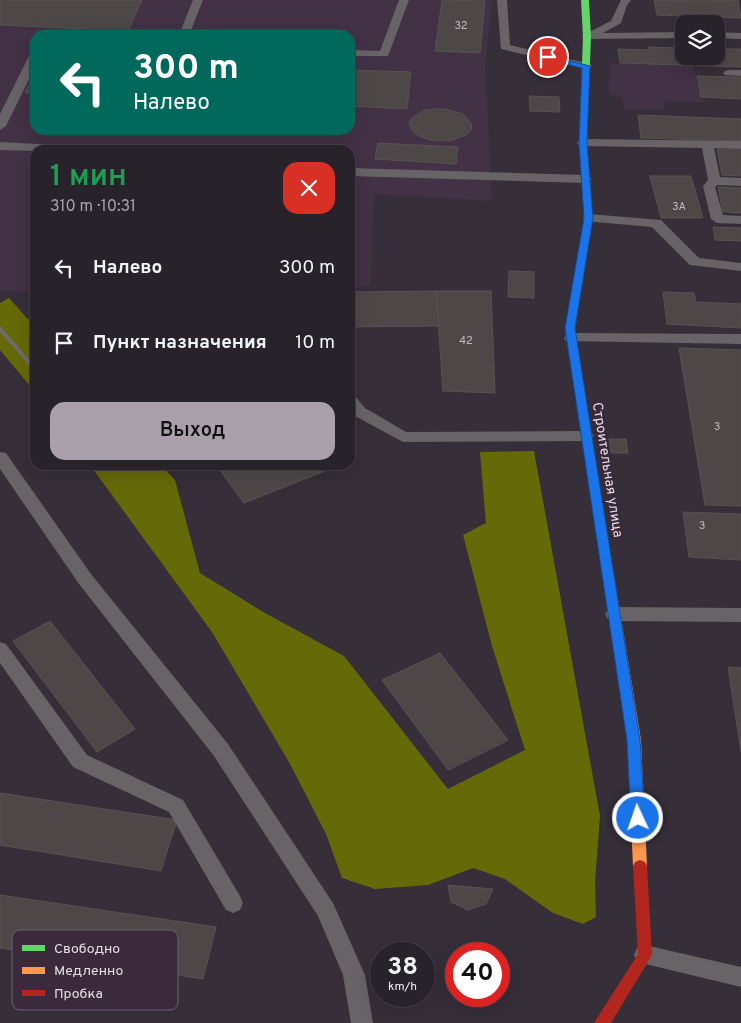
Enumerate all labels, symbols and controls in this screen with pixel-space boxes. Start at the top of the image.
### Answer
map controls [675,15,725,65]
button: layers [675,15,725,65]
house number: 32 [454,19,468,33]
pin [527,36,569,78]
icon: arrive [534,43,562,71]
text: 300 m [133,47,239,91]
icon: left [50,50,115,115]
text: Налево [133,90,210,117]
text: 1 мин [50,159,127,196]
button: close [283,162,335,214]
text: 310 m · 10:31 [50,197,136,217]
house number: 3А [672,200,686,214]
icon: left [50,254,78,282]
text: Налево [93,256,162,280]
text: 300 m [279,256,335,280]
icon: arrive [50,329,78,357]
text: Пункт назначения [93,331,267,355]
text: 10 m [295,331,335,355]
house number: 42 [459,334,473,348]
street label: Строительная улица [588,401,626,539]
button: Выход [50,402,335,460]
house number: 3 [714,420,720,434]
house number: 3 [699,519,705,533]
position arrow [611,791,663,843]
legend [12,930,178,1010]
text: Свободно [54,941,120,958]
speed limit sign: 40 [445,942,510,1007]
text: 38 [387,952,418,984]
text: Медленно [54,963,123,980]
text: km/h [388,979,417,995]
text: Пробка [54,986,103,1003]

